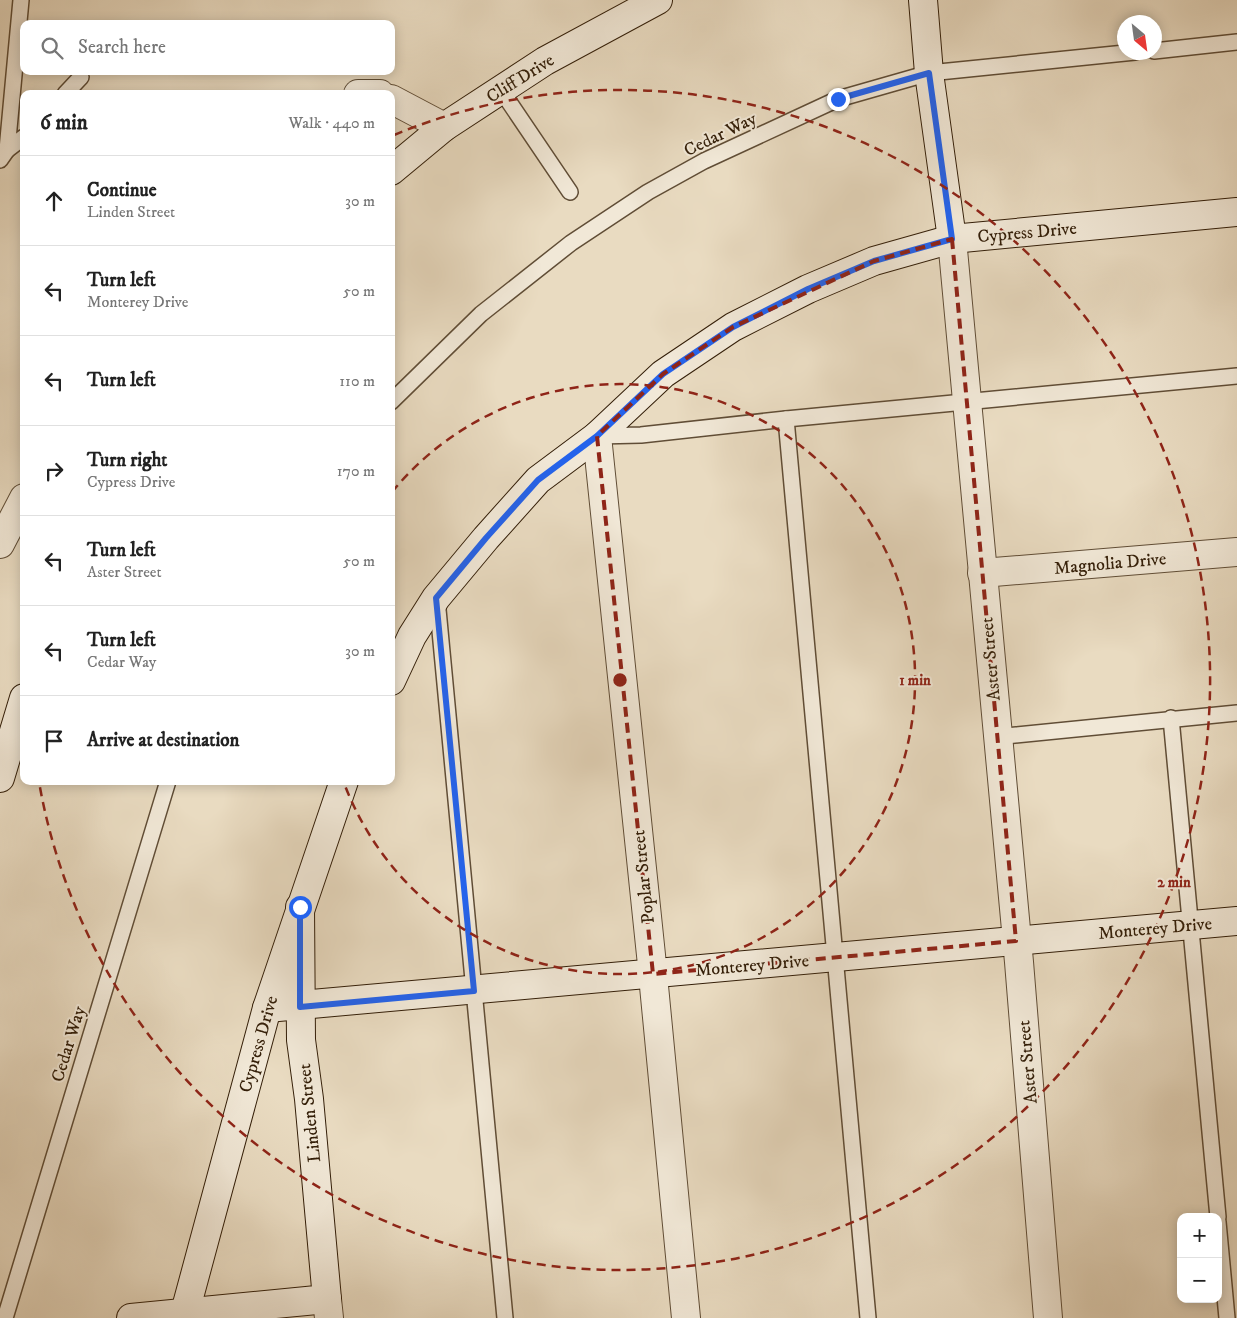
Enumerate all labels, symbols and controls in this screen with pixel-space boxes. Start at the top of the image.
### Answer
north arrow [1117,15,1162,60]
search box [20,20,395,75]
icon: search [38,34,66,62]
text: Search here [78,36,166,59]
street label: Cliff Drive [482,49,559,108]
route end [827,88,850,111]
street label: Cedar Way [681,108,761,162]
text: 6 min [40,110,88,136]
text: Walk · 440 m [289,113,375,133]
text: Continue [87,179,157,202]
icon: ahead [40,187,68,215]
text: 30 m [345,191,375,211]
text: Linden Street [87,202,175,222]
street label: Cypress Drive [977,218,1078,248]
text: Turn left [87,269,156,292]
icon: left [40,277,68,305]
text: 50 m [343,281,375,301]
text: Monterey Drive [87,292,188,312]
icon: left [40,367,68,395]
text: Turn left [87,369,156,392]
text: 110 m [339,371,375,391]
text: Turn right [87,449,167,472]
icon: right [40,457,68,485]
text: 170 m [337,461,375,481]
text: Cypress Drive [87,472,175,492]
text: Turn left [87,539,156,562]
icon: left [40,547,68,575]
street label: Magnolia Drive [1053,548,1167,580]
text: 50 m [343,551,375,571]
text: Aster Street [87,562,162,582]
street label: Aster Street [976,616,1006,702]
text: Turn left [87,629,156,652]
icon: left [40,637,68,665]
text: 30 m [345,641,375,661]
text: Cedar Way [87,652,156,672]
centre of rings [611,671,629,689]
text: 1 min [899,671,931,690]
icon: arrive [40,727,68,755]
text: Arrive at destination [87,729,239,752]
street label: Poplar Street [628,829,660,925]
text: 2 min [1157,873,1191,892]
route start [289,896,312,919]
street label: Monterey Drive [1097,913,1213,945]
street label: Monterey Drive [694,950,810,982]
street label: Cypress Drive [235,993,283,1095]
street label: Cedar Way [47,1003,91,1085]
street label: Aster Street [1013,1019,1043,1105]
street label: Linden Street [294,1062,326,1163]
map controls [1177,1213,1222,1303]
button: + [1177,1213,1222,1258]
button: − [1177,1258,1222,1303]

